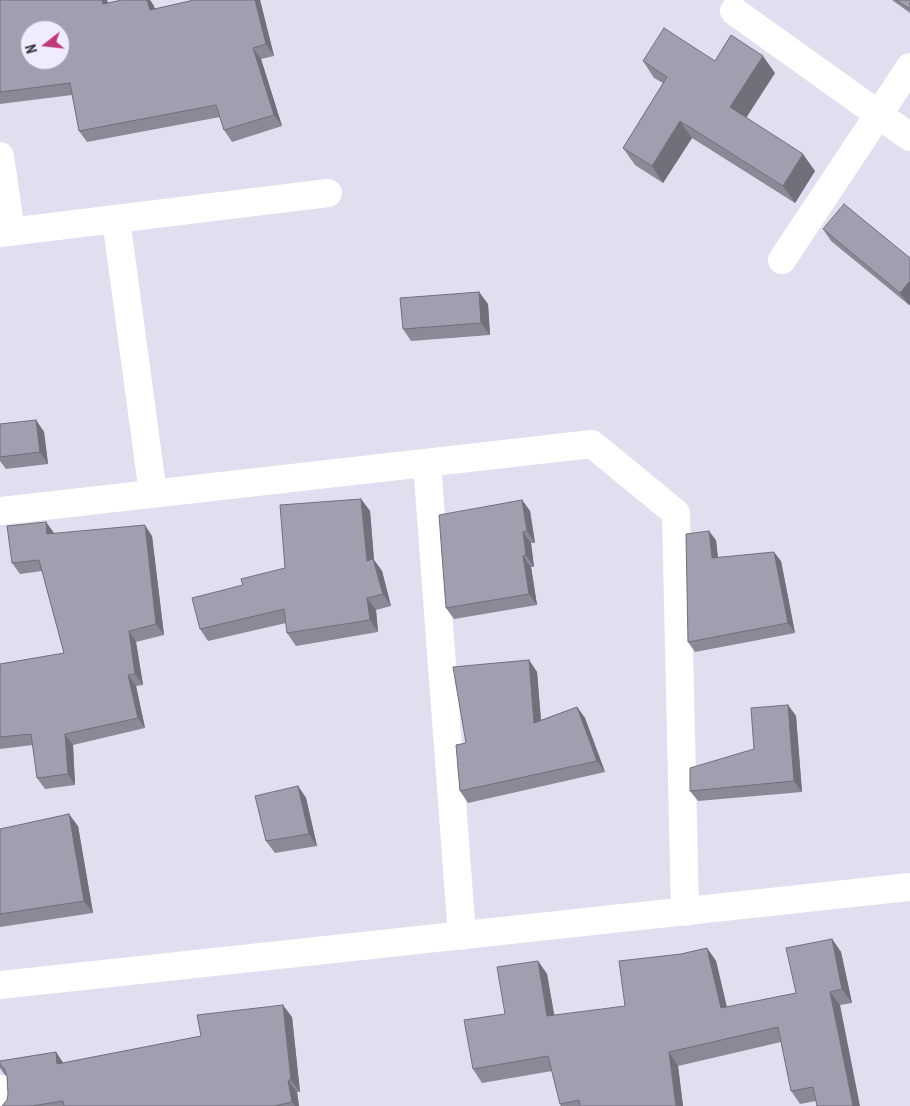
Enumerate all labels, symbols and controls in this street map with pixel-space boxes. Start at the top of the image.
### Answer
north arrow [20,20,70,70]
text: N [23,43,40,55]

